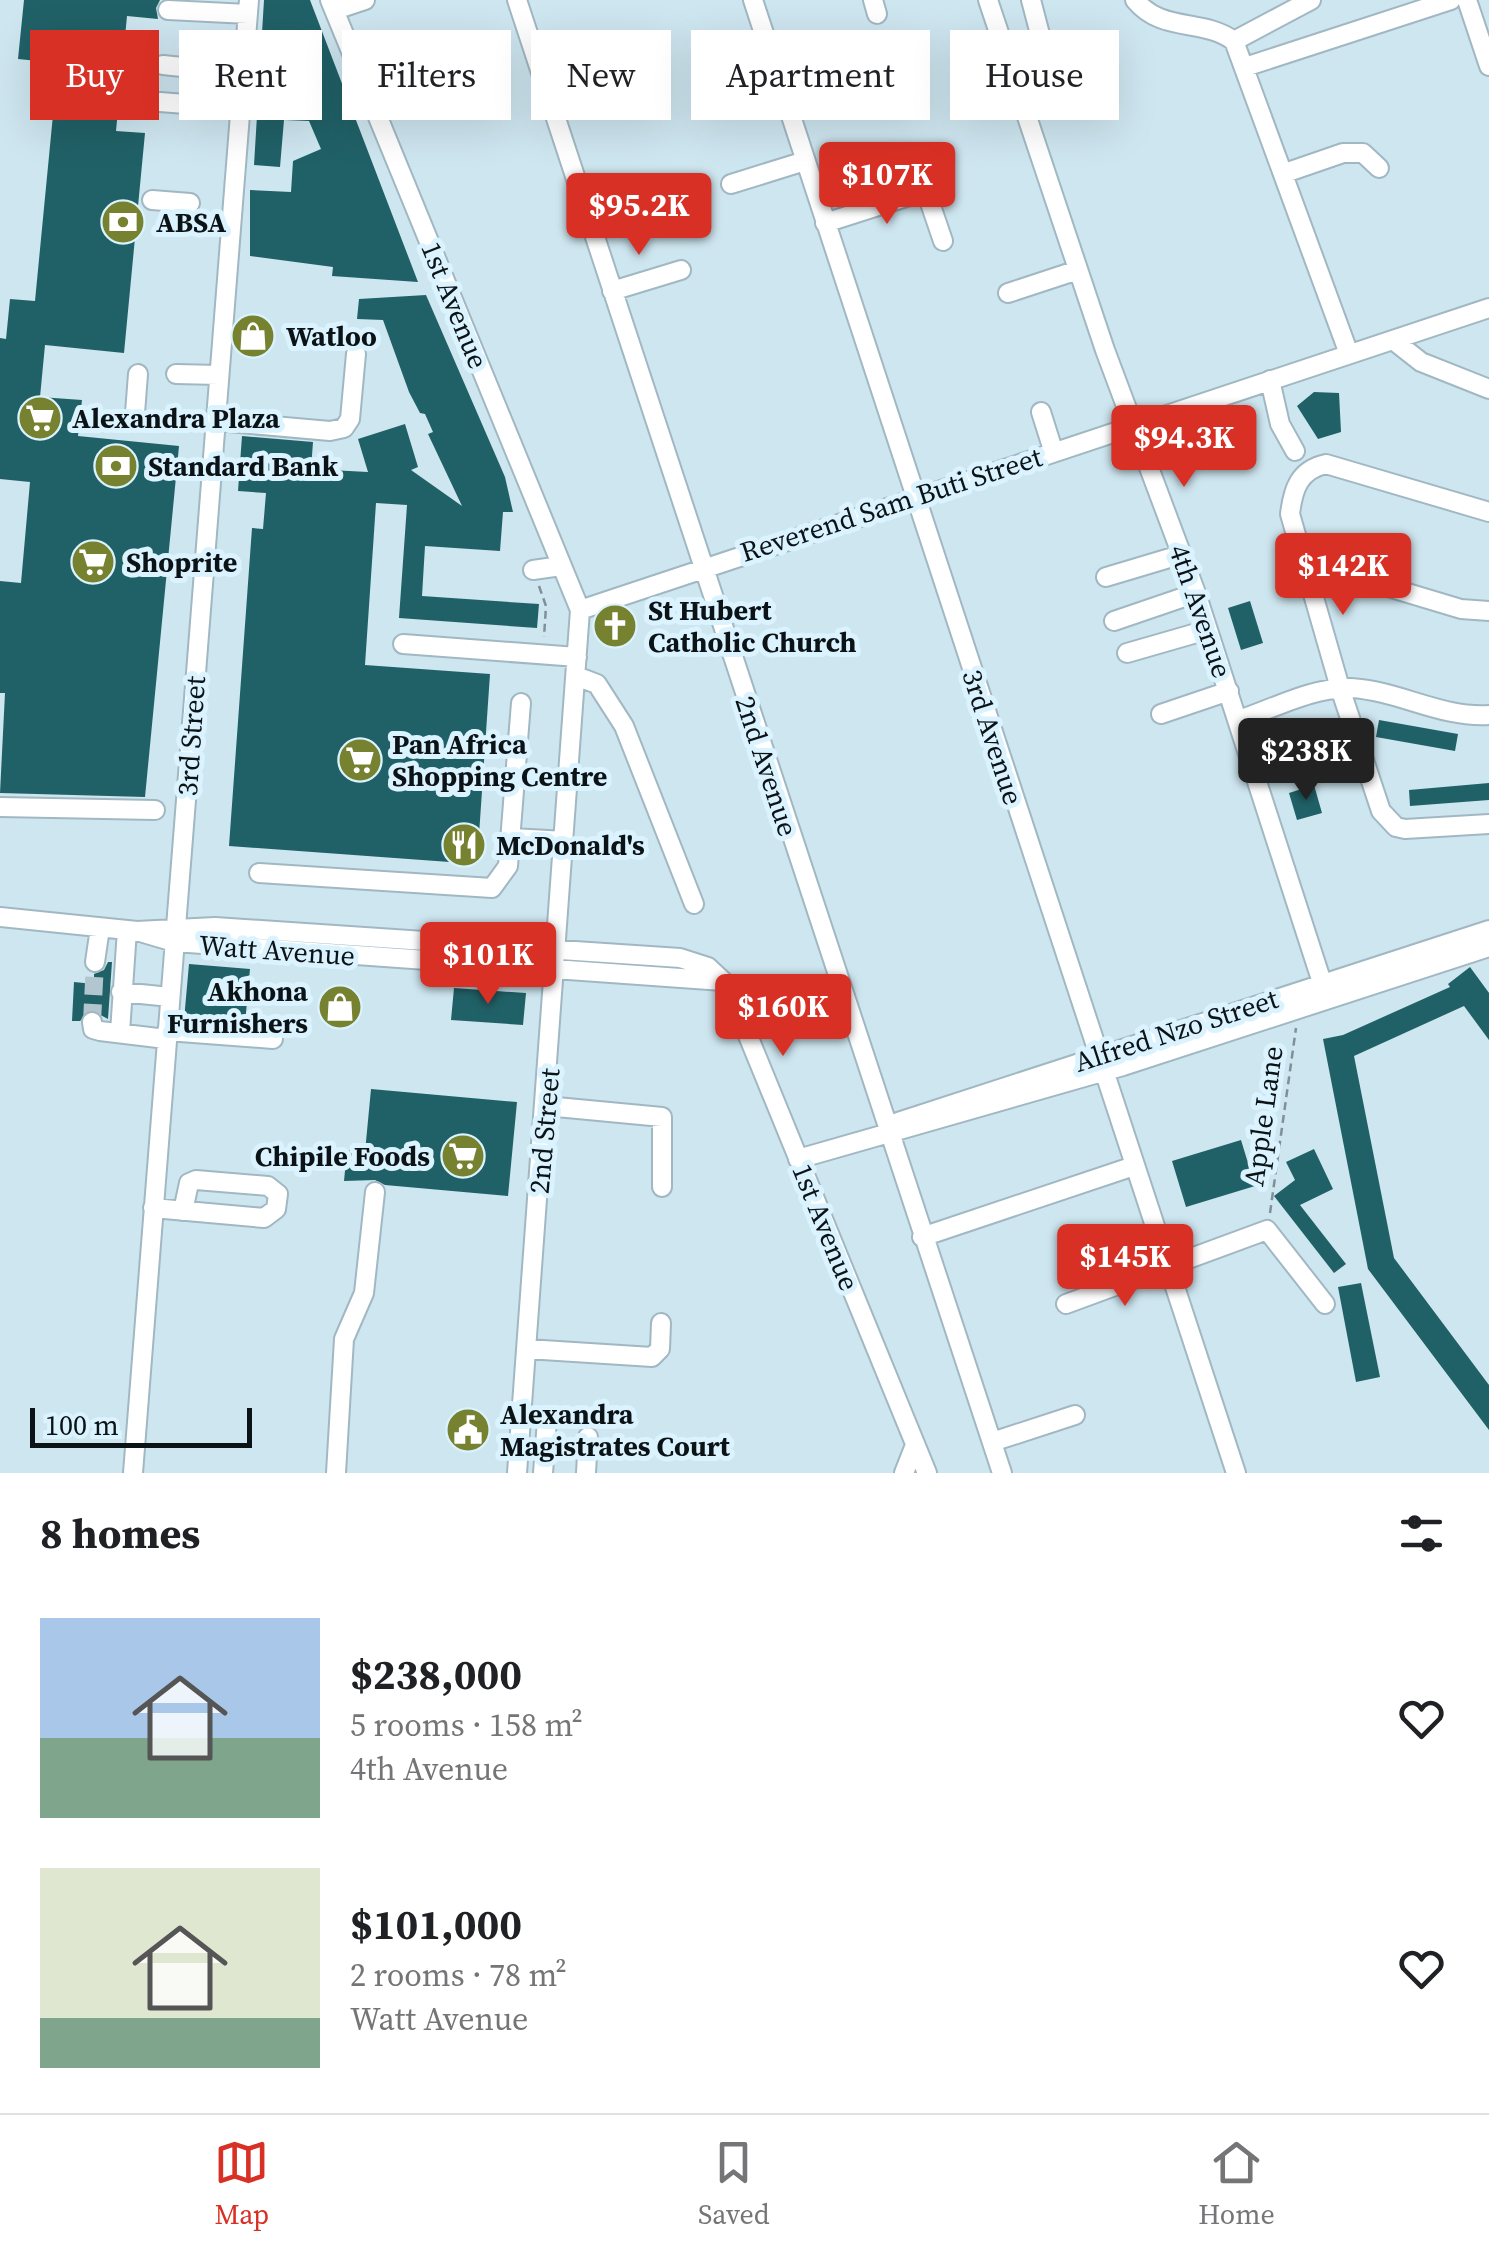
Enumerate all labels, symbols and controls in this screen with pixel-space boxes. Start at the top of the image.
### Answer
chip: Buy [30,30,159,120]
chip: Rent [179,30,322,120]
chip: Filters [342,30,511,120]
chip: New [531,30,671,120]
chip: Apartment [691,30,930,120]
chip: House [950,30,1119,120]
pin: $107K [817,142,957,227]
text: $107K [841,152,933,196]
pin: $95.2K [558,173,720,258]
text: $95.2K [588,183,690,227]
bank icon: ABSA [100,199,146,245]
place label: ABSA [156,203,226,241]
street label: 1st Avenue [412,236,498,374]
shop icon: Watloo [230,313,276,359]
place label: Watloo [286,317,377,355]
supermarket icon: Alexandra Plaza [17,395,63,441]
place label: Alexandra Plaza [72,399,280,437]
pin: $94.3K [1103,405,1265,490]
text: $94.3K [1133,415,1235,459]
street label: Reverend Sam Buti Street [735,437,1047,571]
bank icon: Standard Bank [93,443,139,489]
place label: Standard Bank [148,447,339,485]
pin: $142K [1273,533,1413,618]
supermarket icon: Shoprite [70,539,116,585]
street label: 4th Avenue [1161,539,1241,683]
place label: Shoprite [126,543,237,581]
text: $142K [1297,543,1389,587]
place label: St Hubert Catholic Church [648,591,857,661]
church icon: St Hubert Catholic Church [592,603,638,649]
street label: 3rd Avenue [953,665,1033,809]
street label: 3rd Street [168,674,214,797]
street label: 2nd Avenue [726,691,808,841]
pin: $238K [1236,718,1376,803]
place label: Pan Africa Shopping Centre [392,725,607,795]
text: $238K [1260,728,1352,772]
supermarket icon: Pan Africa Shopping Centre [337,737,383,783]
restaurant icon: McDonald's [441,822,487,868]
place label: McDonald's [496,826,645,864]
pin: $101K [418,922,558,1007]
street label: Watt Avenue [198,926,356,974]
text: $101K [442,932,534,976]
place label: Akhona Furnishers [167,972,308,1042]
pin: $160K [713,974,853,1059]
street label: Alfred Nzo Street [1069,979,1284,1081]
shop icon: Akhona Furnishers [317,984,363,1030]
text: $160K [737,984,829,1028]
street label: Apple Lane [1234,1044,1292,1188]
street label: 2nd Street [520,1066,568,1195]
supermarket icon: Chipile Foods [440,1133,486,1179]
place label: Chipile Foods [255,1137,430,1175]
street label: 1st Avenue [783,1158,869,1296]
pin: $145K [1055,1224,1195,1309]
text: $145K [1079,1234,1171,1278]
place label: Alexandra Magistrates Court [500,1395,731,1465]
scale bar [30,1403,252,1448]
text: 100 m [45,1406,119,1444]
public building icon: Alexandra Magistrates Court [445,1407,491,1453]
text: 8 homes [40,1504,200,1562]
icon: filters [1394,1506,1449,1561]
text: $238,000 [350,1645,522,1703]
icon: home [120,1658,240,1778]
icon: heart [1394,1691,1449,1746]
text: 5 rooms · 158 m² [350,1703,583,1747]
text: 4th Avenue [350,1747,508,1791]
text: $101,000 [350,1895,522,1953]
icon: home [120,1908,240,2028]
icon: heart [1394,1941,1449,1996]
text: 2 rooms · 78 m² [350,1953,567,1997]
text: Watt Avenue [350,1997,528,2041]
tab: Map [214,2135,269,2233]
tab: Saved [698,2135,770,2233]
tab: Home [1198,2135,1275,2233]

